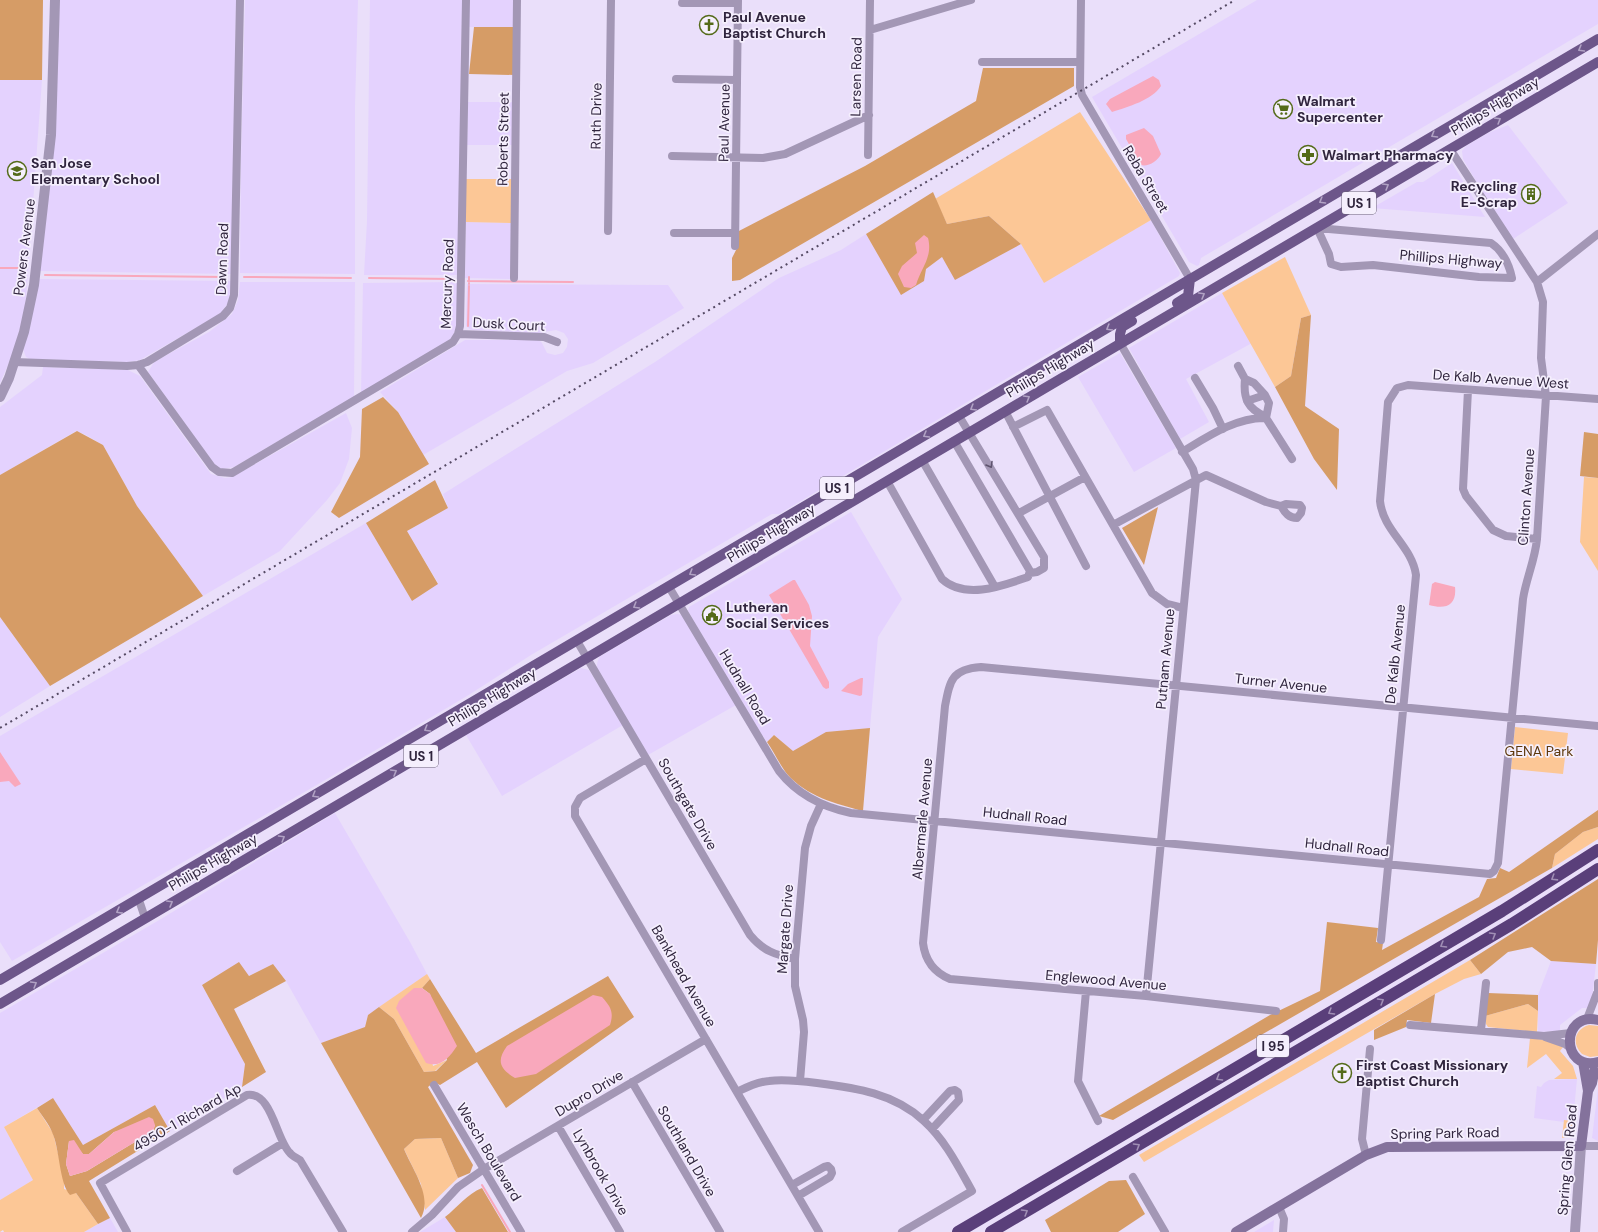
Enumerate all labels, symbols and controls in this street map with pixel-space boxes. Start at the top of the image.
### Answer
place label: Paul Avenue Baptist Church [723,8,826,42]
church icon: Paul Avenue Baptist Church [698,14,720,36]
street label: Larsen Road [846,37,866,117]
one-way arrow [1578,44,1585,51]
street label: Philips Highway [1448,72,1543,139]
street label: Ruth Drive [586,82,606,150]
street label: Paul Avenue [714,84,734,162]
street label: Roberts Street [493,92,513,186]
place label: Walmart Supercenter [1297,92,1383,126]
supermarket icon: Walmart Supercenter [1272,98,1294,120]
one-way arrow [1494,118,1501,125]
one-way arrow [1431,131,1438,138]
street label: Reba Street [1119,142,1173,216]
pharmacy icon: Walmart Pharmacy [1297,144,1319,166]
place label: Walmart Pharmacy [1322,146,1454,164]
place label: San Jose Elementary School [31,154,160,188]
school or university icon: San Jose Elementary School [6,160,28,182]
place label: Recycling E-Scrap [1451,177,1517,211]
building icon: Recycling E-Scrap [1520,183,1542,205]
one-way arrow [1382,184,1390,191]
road number: US 1 [1342,192,1376,214]
street label: Powers Avenue [9,197,39,297]
one-way arrow [1319,197,1326,204]
street label: Dawn Road [212,223,232,295]
street label: Mercury Road [436,239,458,329]
street label: Phillips Highway [1399,246,1503,272]
one-way arrow [1198,292,1205,299]
street label: Dusk Court [472,313,546,335]
one-way arrow [1106,323,1113,330]
street label: Philips Highway [1003,334,1098,401]
street label: De Kalb Avenue West [1432,365,1570,393]
one-way arrow [1023,396,1030,403]
one-way arrow [970,403,977,410]
one-way arrow [923,431,930,438]
street label: Clinton Avenue [1514,448,1538,546]
one-way arrow [985,461,992,468]
road number: US 1 [820,477,854,499]
street label: Philips Highway [724,499,819,566]
one-way arrow [689,569,696,576]
place label: Lutheran Social Services [726,598,829,632]
one-way arrow [633,602,640,609]
street label: De Kalb Avenue [1381,603,1409,705]
public building icon: Lutheran Social Services [701,604,723,626]
street label: Putnam Avenue [1152,608,1178,710]
street label: Hudnall Road [716,646,774,728]
street label: Philips Highway [445,663,540,730]
street label: Turner Avenue [1234,669,1328,697]
one-way arrow [424,725,431,732]
park label: GENA Park [1505,742,1573,760]
road number: US 1 [404,745,438,767]
street label: Southgate Drive [654,755,722,853]
street label: Albermarle Avenue [908,757,936,881]
one-way arrow [390,769,397,776]
one-way arrow [312,791,319,798]
street label: Hudnall Road [982,803,1068,829]
street label: Philips Highway [165,829,261,895]
street label: Hudnall Road [1304,834,1390,860]
one-way arrow [278,835,285,842]
one-way arrow [1551,873,1558,881]
street label: Margate Drive [773,884,797,974]
one-way arrow [166,901,173,908]
one-way arrow [116,907,123,914]
street label: Bankhead Avenue [647,922,721,1030]
one-way arrow [1489,933,1496,940]
one-way arrow [1440,941,1447,948]
street label: Englewood Avenue [1045,966,1167,994]
one-way arrow [30,981,37,988]
one-way arrow [1377,999,1384,1006]
one-way arrow [1328,1007,1335,1014]
road number: I 95 [1257,1035,1289,1057]
place label: First Coast Missionary Baptist Church [1356,1056,1509,1090]
church icon: First Coast Missionary Baptist Church [1331,1062,1353,1084]
street label: Dupro Drive [552,1066,626,1120]
one-way arrow [1216,1073,1223,1080]
street label: 4950-1 Richard Ap [130,1079,244,1155]
street label: Wesch Boulevard [453,1100,525,1204]
street label: Southland Drive [654,1102,720,1200]
street label: Spring Glen Road [1553,1104,1581,1216]
street label: Spring Park Road [1390,1123,1500,1143]
street label: Lynbrook Drive [569,1126,633,1218]
one-way arrow [1132,1143,1139,1151]
one-way arrow [1021,1210,1028,1217]

